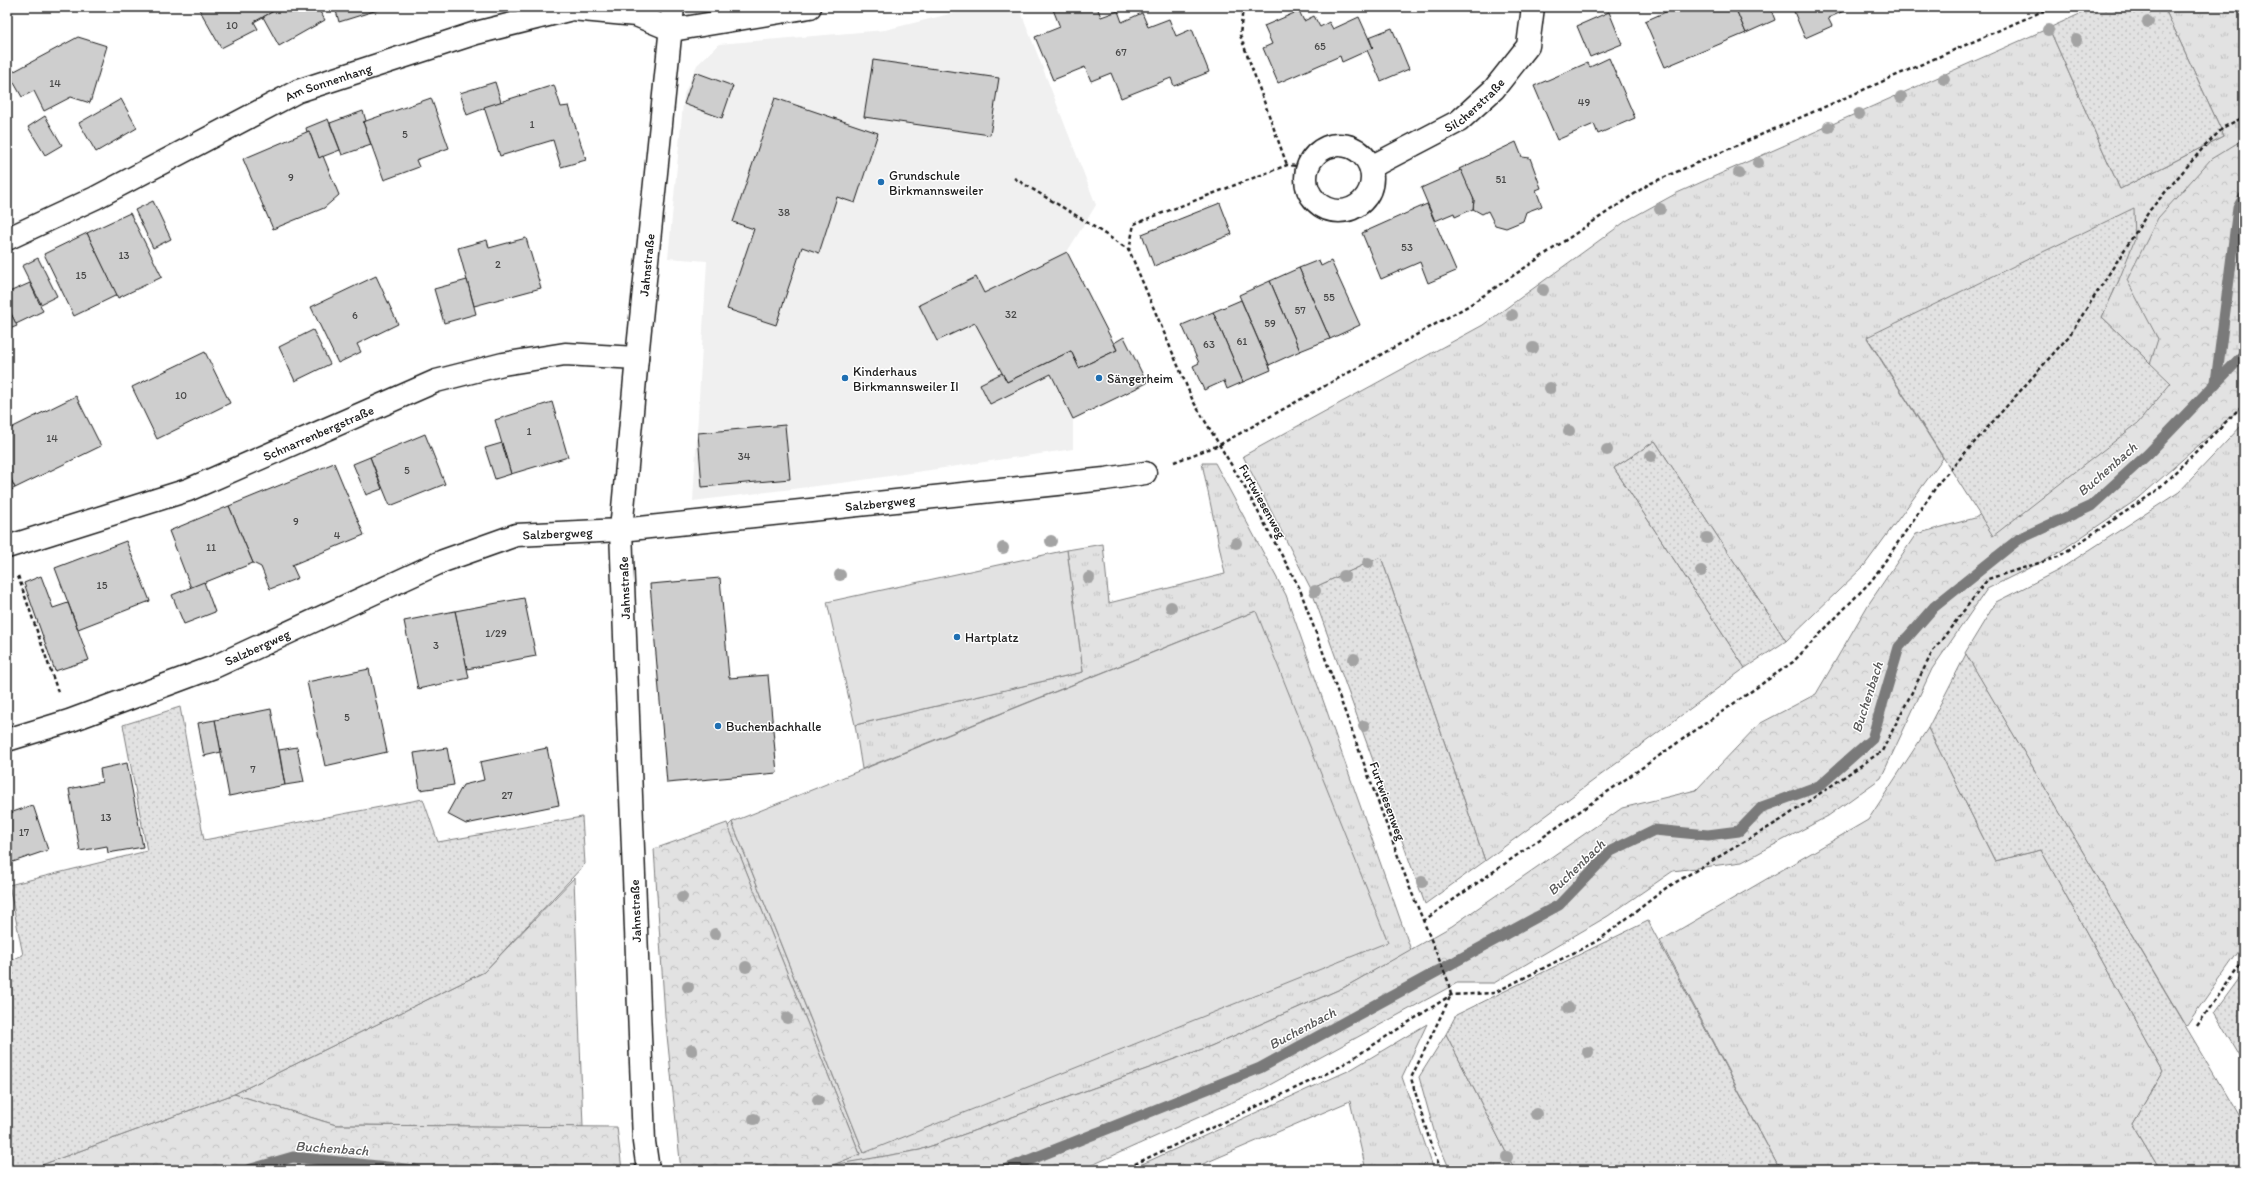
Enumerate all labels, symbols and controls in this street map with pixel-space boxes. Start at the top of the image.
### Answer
house number: 10 [226,19,238,32]
house number: 65 [1314,40,1326,53]
house number: 67 [1115,46,1127,59]
street label: Am Sonnenhang [282,60,374,105]
street label: Silcherstraße [1442,75,1508,135]
house number: 14 [49,77,61,90]
house number: 49 [1578,96,1590,109]
house number: 1 [529,118,535,131]
house number: 5 [402,128,408,141]
place label: Grundschule Birkmannsweiler [889,168,984,198]
house number: 9 [288,171,294,184]
house number: 51 [1496,173,1506,186]
marker: Grundschule Birkmannsweiler [876,177,886,187]
house number: 38 [778,206,790,219]
street label: Jahnstraße [636,233,658,297]
house number: 53 [1401,241,1413,254]
house number: 13 [118,249,130,262]
house number: 2 [495,258,501,271]
house number: 15 [76,269,87,282]
house number: 55 [1323,291,1335,304]
house number: 57 [1294,304,1306,317]
house number: 32 [1005,308,1017,321]
house number: 6 [352,309,358,322]
house number: 59 [1264,317,1276,330]
house number: 61 [1237,335,1247,348]
house number: 63 [1203,338,1215,351]
place label: Kinderhaus Birkmannsweiler II [853,364,959,394]
place label: Sängerheim [1107,371,1174,386]
marker: Kinderhaus Birkmannsweiler II [840,373,850,383]
marker: Sängerheim [1094,373,1104,383]
house number: 10 [175,389,187,402]
street label: Schnarrenbergstraße [261,402,376,464]
house number: 1 [526,425,532,438]
house number: 14 [46,432,58,445]
water label: Buchenbach [2074,439,2141,500]
house number: 34 [738,450,751,463]
street label: Furtwiesenweg [1236,461,1289,541]
house number: 5 [404,464,410,477]
street label: Salzbergweg [844,492,916,514]
house number: 9 [293,515,299,528]
street label: Salzbergweg [522,524,593,543]
house number: 4 [334,529,341,542]
house number: 11 [206,541,216,554]
street label: Jahnstraße [616,556,633,620]
house number: 15 [97,579,108,592]
street label: Salzbergweg [222,626,293,669]
house number: 1/29 [485,627,507,640]
place label: Hartplatz [965,630,1019,645]
marker: Hartplatz [952,632,962,642]
house number: 3 [433,639,439,652]
water label: Buchenbach [1848,659,1887,735]
house number: 5 [344,711,350,724]
place label: Buchenbachhalle [726,719,822,734]
marker: Buchenbachhalle [713,721,723,731]
street label: Furtwiesenweg [1366,760,1409,843]
house number: 7 [250,763,256,776]
house number: 27 [501,789,513,802]
house number: 13 [100,811,112,824]
house number: 17 [19,826,30,839]
water label: Buchenbach [1544,835,1609,899]
street label: Jahnstraße [627,879,644,943]
water label: Buchenbach [1266,1003,1339,1053]
water label: Buchenbach [295,1137,370,1160]

